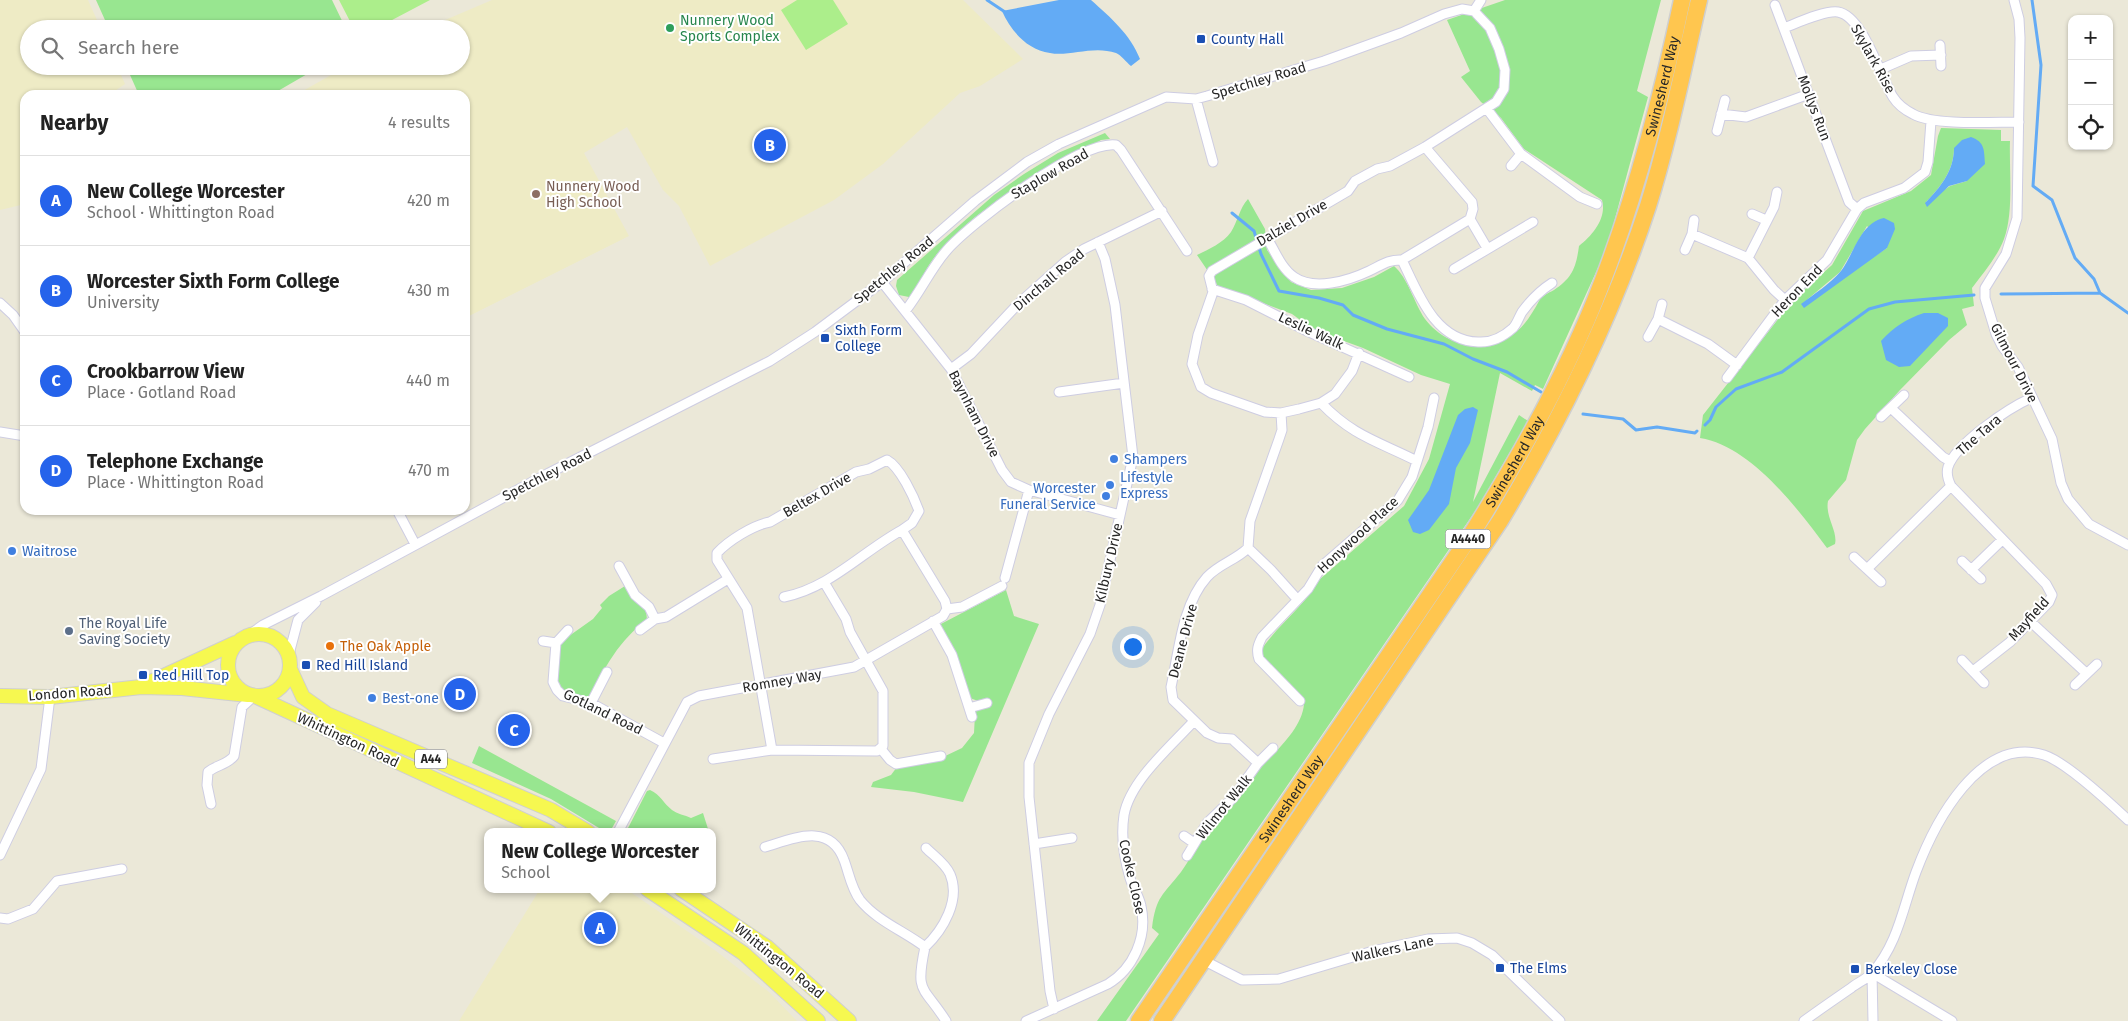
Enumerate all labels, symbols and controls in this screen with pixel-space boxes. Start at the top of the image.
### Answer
place label: Nunnery Wood Sports Complex [680,12,779,45]
map controls [2068,15,2113,150]
button: + [2068,15,2113,60]
search box [20,20,470,75]
marker: Nunnery Wood Sports Complex [664,22,676,34]
street label: Skylark Rise [1847,22,1899,96]
place label: County Hall [1211,31,1284,48]
marker: County Hall [1195,33,1207,45]
icon: search [38,34,66,62]
street label: Swinesherd Way [1641,34,1682,138]
text: Search here [78,36,179,59]
street label: Spetchley Road [1210,59,1308,103]
button: − [2068,60,2113,105]
street label: Mollys Run [1794,73,1834,143]
button: locate [2068,105,2113,150]
text: Nearby [40,110,108,136]
text: 4 results [388,113,450,132]
pin: B [754,126,786,164]
street label: Staplow Road [1008,145,1092,203]
place label: Nunnery Wood High School [546,178,640,211]
text: New College Worcester [87,180,285,203]
marker: Nunnery Wood High School [530,188,542,200]
text: A [51,191,61,210]
text: 420 m [407,191,450,210]
street label: Dalziel Drive [1254,196,1330,250]
text: School · Whittington Road [87,203,275,222]
street label: Spetchley Road [851,233,937,307]
street label: Dinchall Road [1010,245,1088,315]
street label: Heron End [1768,261,1826,321]
text: Worcester Sixth Form College [87,270,340,293]
text: B [51,281,61,300]
text: 430 m [407,281,450,300]
text: University [87,293,160,312]
street label: Leslie Walk [1276,308,1347,354]
street label: Gilmour Drive [1987,320,2041,406]
place label: Sixth Form College [835,322,902,355]
marker: Sixth Form College [819,332,831,344]
text: Crookbarrow View [87,360,244,383]
street label: Baynham Drive [945,368,1003,460]
text: C [51,371,61,390]
text: 440 m [406,371,450,390]
text: Place · Gotland Road [87,383,236,402]
street label: The Tara [1953,411,2005,459]
street label: Swinesherd Way [1482,413,1547,510]
street label: Spetchley Road [500,445,594,505]
text: Telephone Exchange [87,450,264,473]
place label: Shampers [1124,451,1188,468]
marker: Shampers [1108,453,1120,465]
text: D [51,461,61,480]
text: 470 m [408,461,450,480]
street label: Beltex Drive [780,469,854,521]
place label: Lifestyle Express [1120,469,1173,502]
text: Place · Whittington Road [87,473,264,492]
marker: Lifestyle Express [1104,479,1116,491]
place label: Worcester Funeral Service [1000,480,1097,513]
marker: Worcester Funeral Service [1100,490,1112,502]
street label: Honywood Place [1314,493,1402,577]
street label: Kilbury Drive [1092,521,1126,605]
road number: A4440 [1446,530,1490,548]
place label: Waitrose [22,543,77,560]
marker: Waitrose [6,545,18,557]
street label: Mayfield [2005,594,2053,644]
street label: Deane Drive [1165,602,1201,680]
place label: The Royal Life Saving Society [79,615,170,648]
marker: The Royal Life Saving Society [63,625,75,637]
your location [1120,634,1146,660]
place label: The Oak Apple [340,638,431,655]
marker: The Oak Apple [324,640,336,652]
place label: Red Hill Island [316,657,408,674]
marker: Red Hill Island [300,659,312,671]
street label: Romney Way [741,666,823,696]
place label: Red Hill Top [153,667,229,684]
marker: Red Hill Top [137,669,149,681]
pin: D [444,675,476,713]
street label: London Road [28,682,112,704]
street label: Gotland Road [561,685,645,739]
place label: Best-one [382,690,439,707]
marker: Best-one [366,692,378,704]
street label: Whittington Road [294,709,402,771]
pin: C [498,711,530,749]
road number: A44 [415,750,447,769]
street label: Swinesherd Way [1255,752,1327,846]
street label: Wilmot Walk [1193,771,1256,843]
popup [484,828,716,893]
street label: Cooke Close [1115,838,1149,916]
text: New College Worcester [501,840,699,863]
text: School [501,863,550,882]
pin: A [584,909,616,947]
street label: Whittington Road [731,920,827,1002]
street label: Walkers Lane [1351,932,1435,966]
place label: The Elms [1510,960,1567,977]
place label: Berkeley Close [1865,961,1958,978]
marker: The Elms [1494,962,1506,974]
marker: Berkeley Close [1849,963,1861,975]

